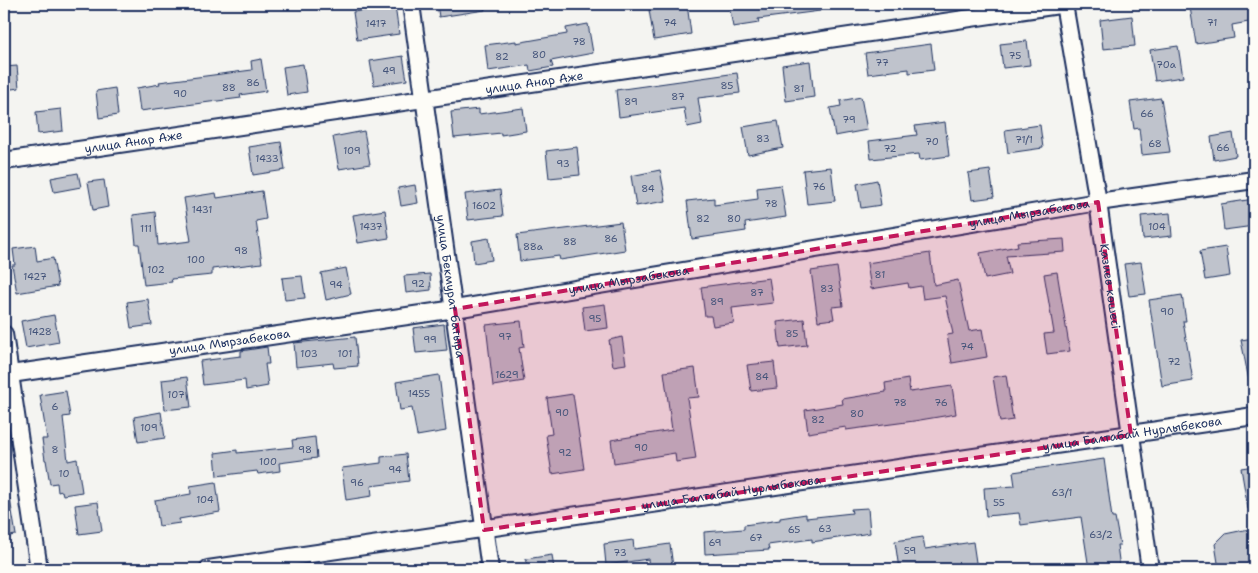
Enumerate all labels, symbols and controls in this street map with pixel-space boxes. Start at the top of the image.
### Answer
house number: 74 [663,16,677,29]
house number: 71 [1207,16,1217,29]
house number: 1417 [366,17,386,30]
house number: 78 [572,35,586,48]
house number: 80 [532,48,546,61]
house number: 75 [1009,49,1021,62]
house number: 82 [495,50,509,63]
house number: 77 [875,56,889,69]
house number: 70а [1156,58,1177,71]
house number: 49 [382,64,396,77]
street label: улица Анар Аже [484,67,584,98]
house number: 86 [246,76,260,89]
house number: 85 [721,79,733,92]
house number: 88 [222,81,236,94]
house number: 81 [794,82,804,95]
house number: 90 [173,87,187,100]
house number: 87 [671,90,685,103]
house number: 89 [624,95,638,108]
house number: 66 [1140,107,1154,120]
house number: 79 [842,113,856,126]
street label: улица Анар Аже [84,127,184,157]
house number: 83 [756,132,770,145]
house number: 71/1 [1015,133,1033,146]
house number: 70 [925,135,939,148]
house number: 68 [1148,137,1162,150]
house number: 66 [1216,141,1230,154]
house number: 72 [883,142,897,155]
house number: 109 [343,144,361,157]
house number: 1433 [255,152,279,165]
house number: 93 [556,157,570,170]
house number: 76 [812,180,826,193]
house number: 84 [641,182,655,195]
street label: улица Мырзабекова [968,195,1091,231]
house number: 78 [764,197,778,210]
house number: 1602 [472,199,496,212]
house number: 1431 [192,203,212,216]
house number: 82 [696,212,710,225]
house number: 80 [727,212,741,225]
street label: улица Бекмурат батыра [433,213,468,360]
house number: 1437 [359,220,383,233]
house number: 104 [1148,220,1166,233]
house number: 111 [140,222,152,235]
house number: 86 [604,232,618,245]
house number: 88 [563,235,577,248]
house number: 88а [523,240,544,253]
street label: Қазиев көшесі [1096,243,1124,330]
house number: 98 [234,244,248,257]
house number: 100 [187,253,205,266]
street label: улица Мырзабекова [567,262,691,298]
house number: 102 [147,263,165,276]
house number: 81 [875,268,885,281]
house number: 1427 [23,270,47,283]
house number: 92 [411,277,425,290]
house number: 94 [329,278,343,291]
house number: 83 [820,282,834,295]
house number: 87 [750,286,764,299]
house number: 89 [710,295,724,308]
house number: 90 [1160,305,1174,318]
house number: 95 [589,312,601,325]
house number: 1428 [28,325,52,338]
street label: улица Мырзабекова [168,325,292,359]
house number: 85 [786,327,798,340]
house number: 97 [498,330,512,343]
house number: 99 [423,333,437,346]
house number: 74 [960,340,974,353]
house number: 103 [300,347,318,360]
house number: 101 [338,347,352,360]
house number: 72 [1167,355,1181,368]
house number: 1629 [495,368,519,381]
house number: 84 [755,370,769,383]
house number: 1455 [408,387,430,400]
house number: 107 [167,388,185,401]
house number: 78 [893,396,907,409]
house number: 76 [934,396,948,409]
house number: 6 [52,400,59,413]
house number: 90 [555,406,569,419]
house number: 80 [850,407,864,420]
house number: 82 [811,413,825,426]
street label: улица Балтабай Нурлыбекова [1042,413,1223,455]
house number: 109 [140,421,158,434]
house number: 90 [634,441,648,454]
house number: 8 [52,443,59,456]
house number: 98 [298,443,312,456]
house number: 92 [558,446,572,459]
house number: 100 [259,455,277,468]
house number: 94 [388,463,402,476]
house number: 10 [59,467,69,480]
street label: улица Балтабай Нурлыбекова [641,471,823,513]
house number: 96 [350,476,364,489]
house number: 63/1 [1052,486,1072,499]
house number: 104 [196,493,214,506]
house number: 55 [993,496,1005,509]
house number: 63 [818,522,832,535]
house number: 65 [788,523,800,536]
house number: 63/2 [1089,528,1113,541]
house number: 67 [750,531,762,544]
house number: 69 [708,536,722,549]
house number: 59 [904,544,916,557]
house number: 73 [613,546,627,559]

